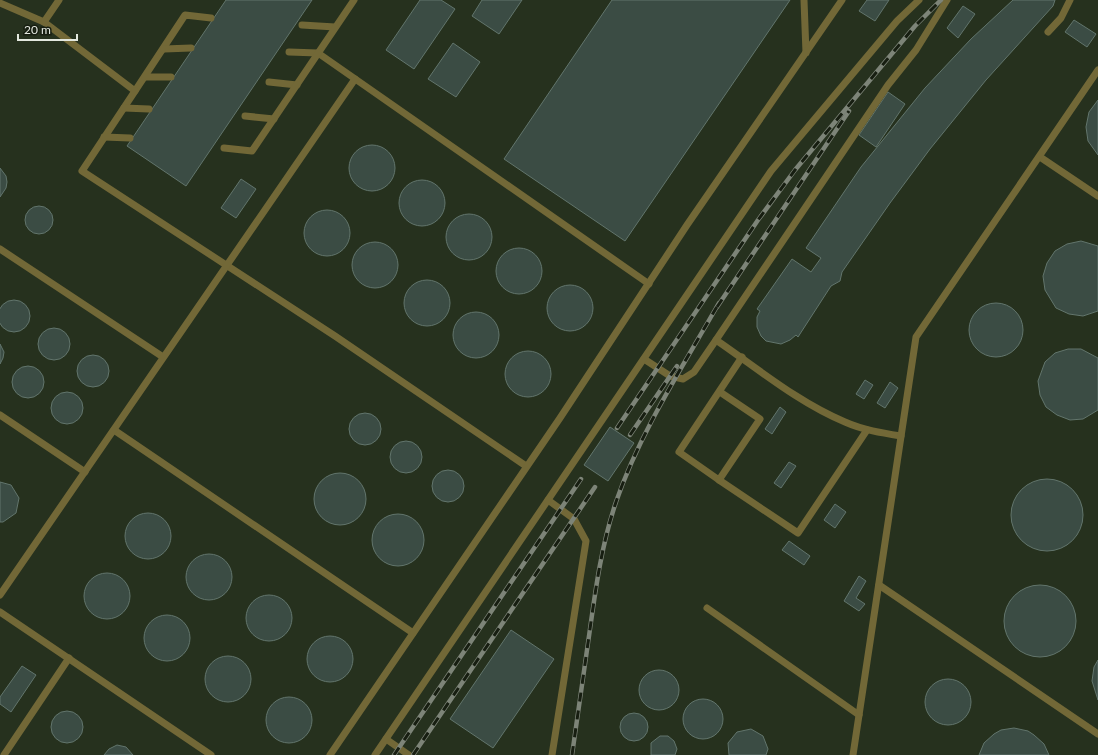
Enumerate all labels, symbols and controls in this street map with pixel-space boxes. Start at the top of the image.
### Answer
scale bar [18,16,77,42]
text: 20 m [24,22,51,37]

